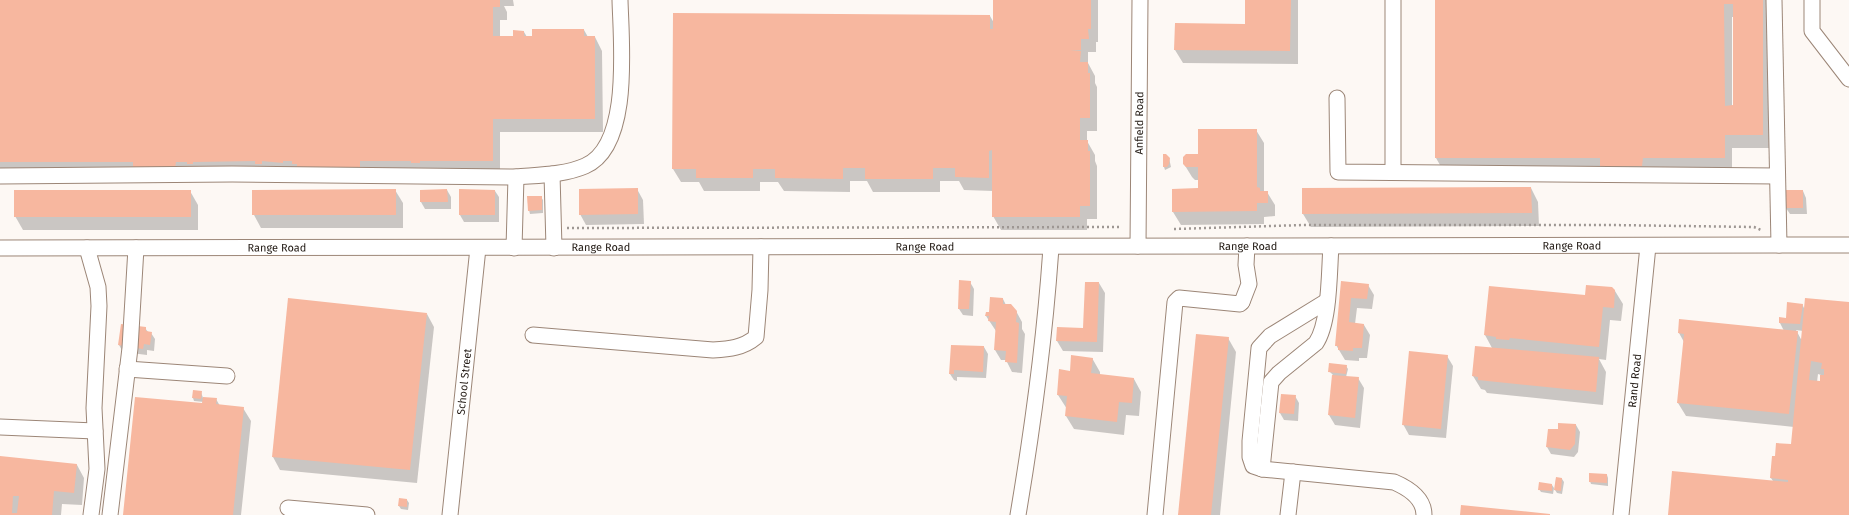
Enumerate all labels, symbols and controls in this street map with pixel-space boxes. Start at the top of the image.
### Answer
street label: Anfield Road [1133,91,1146,155]
street label: Range Road [1543,239,1601,252]
street label: Range Road [896,240,954,254]
street label: Range Road [1219,240,1277,253]
street label: Range Road [572,241,630,254]
street label: Range Road [248,242,306,255]
street label: School Street [455,348,474,416]
street label: Rand Road [1626,353,1644,408]

